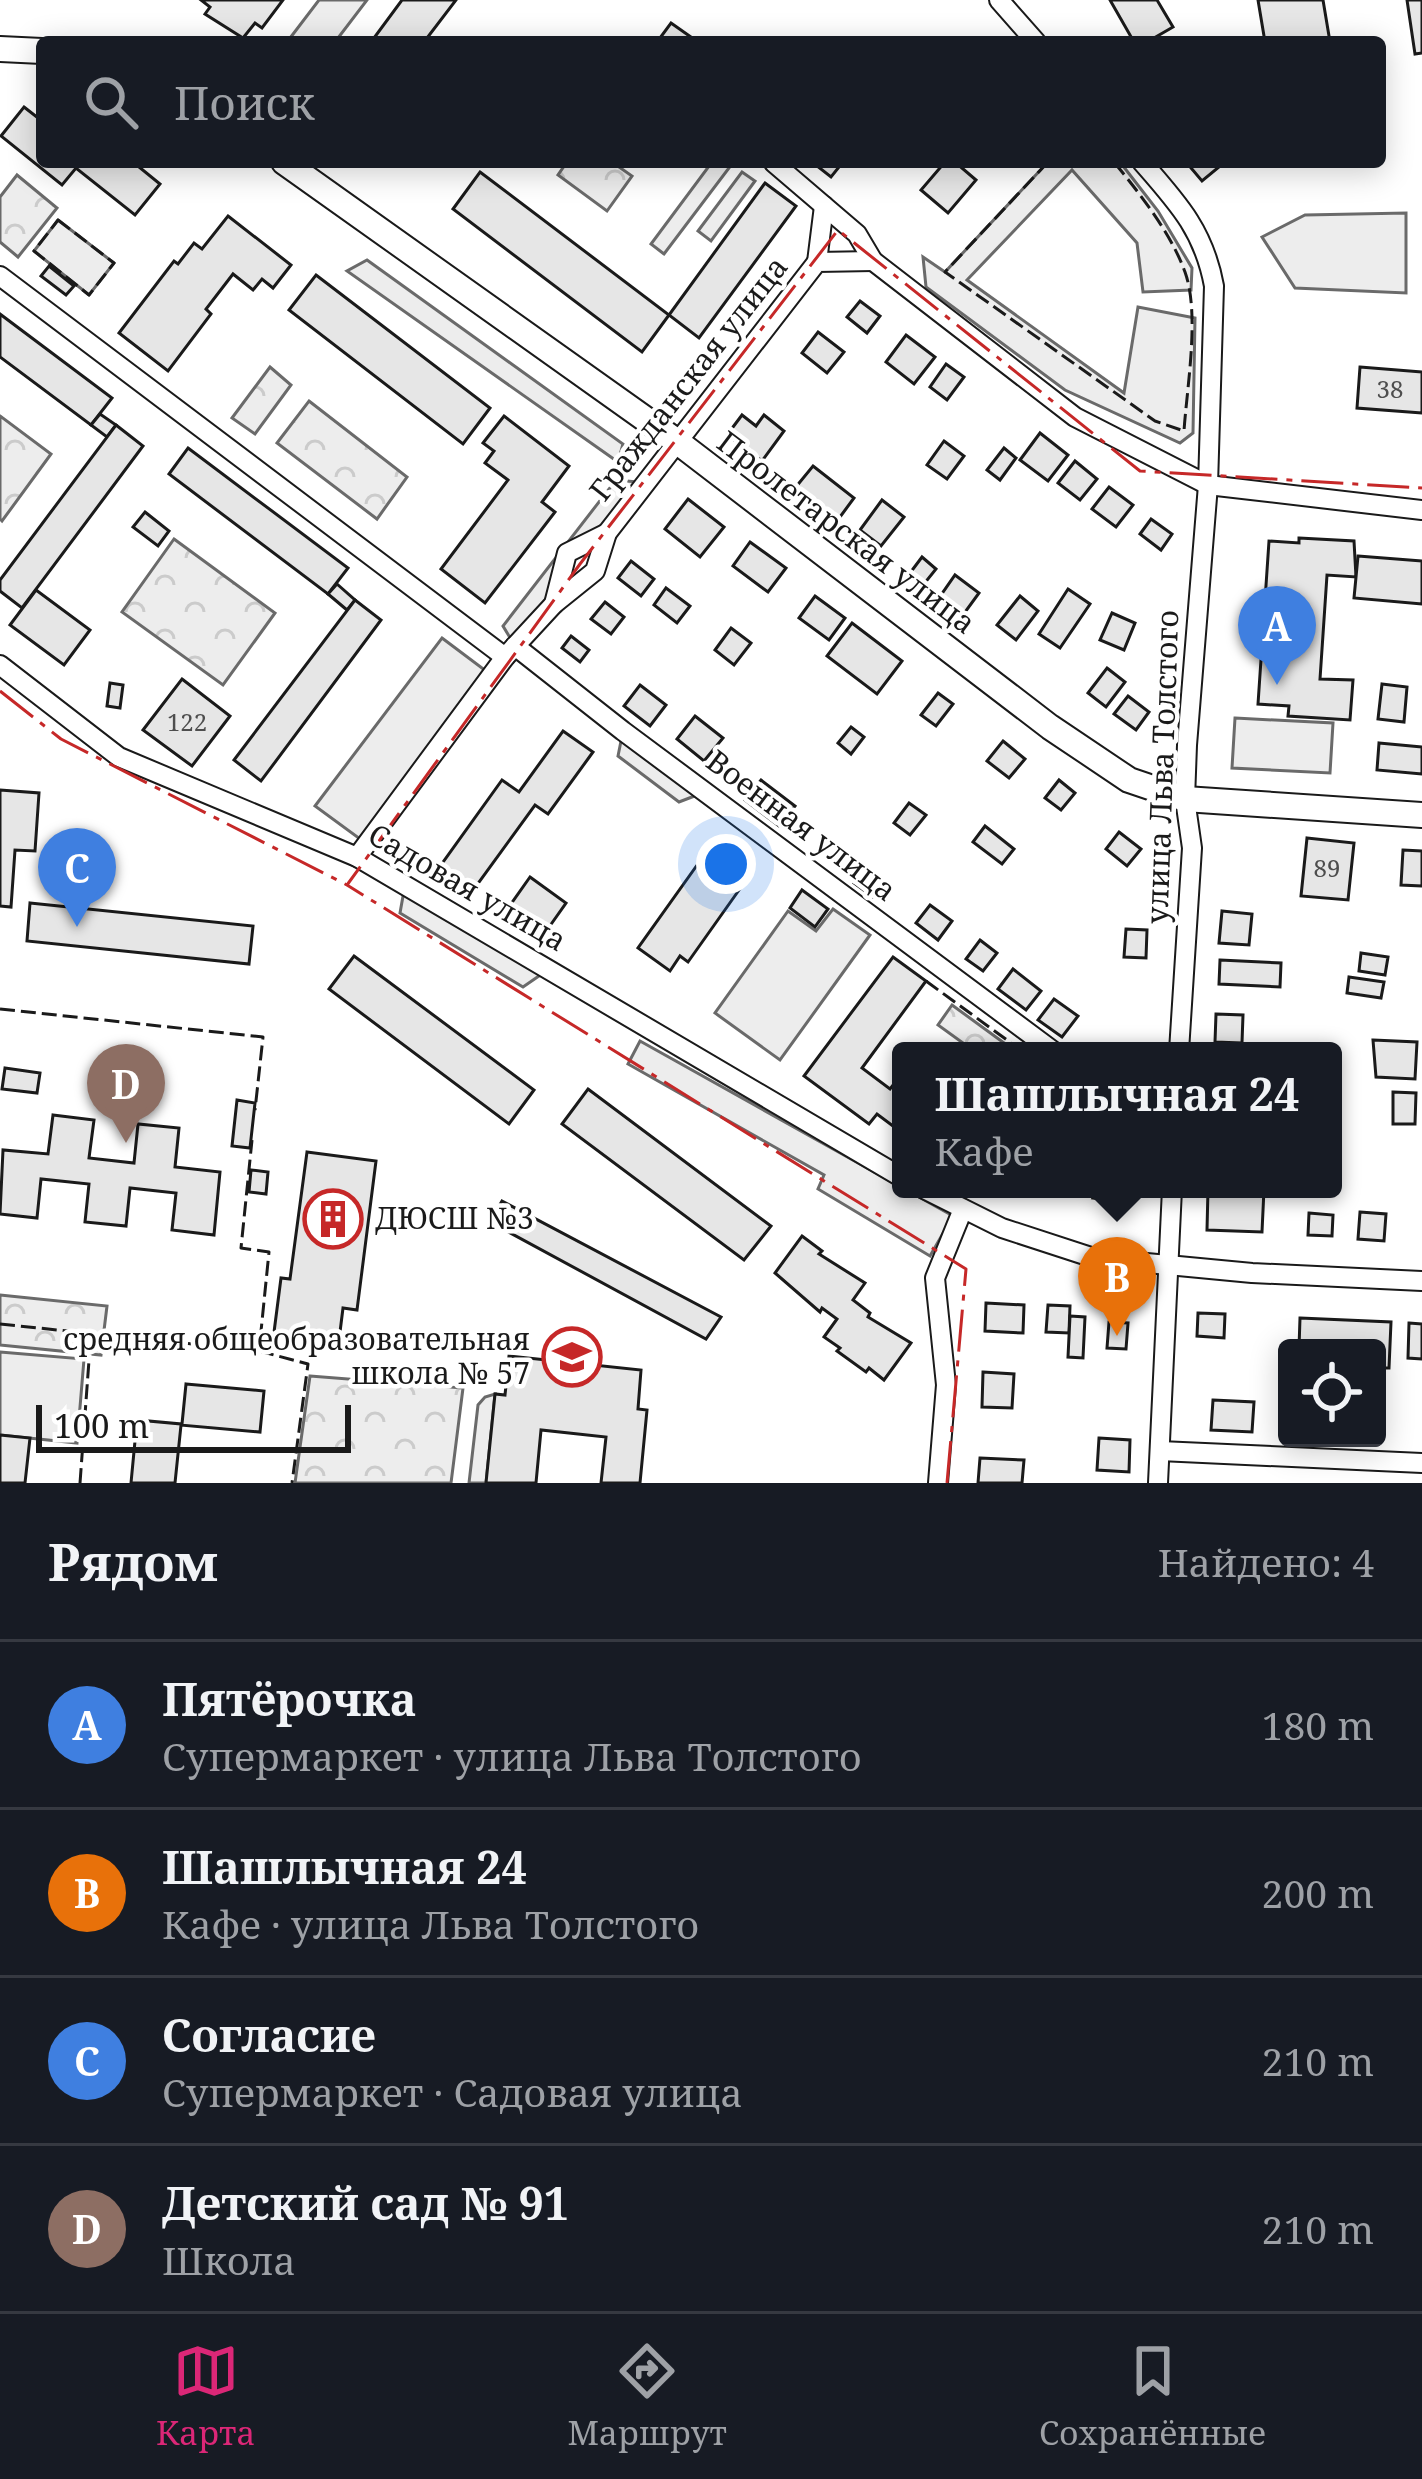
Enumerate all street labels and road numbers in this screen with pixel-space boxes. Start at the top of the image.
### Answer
street label: Гражданская улица [579,247,796,509]
street label: Пролетарская улица [709,421,985,643]
street label: улица Льва Толстого [1136,609,1187,925]
street label: Военная улица [699,740,905,910]
street label: Садовая улица [361,813,574,960]

